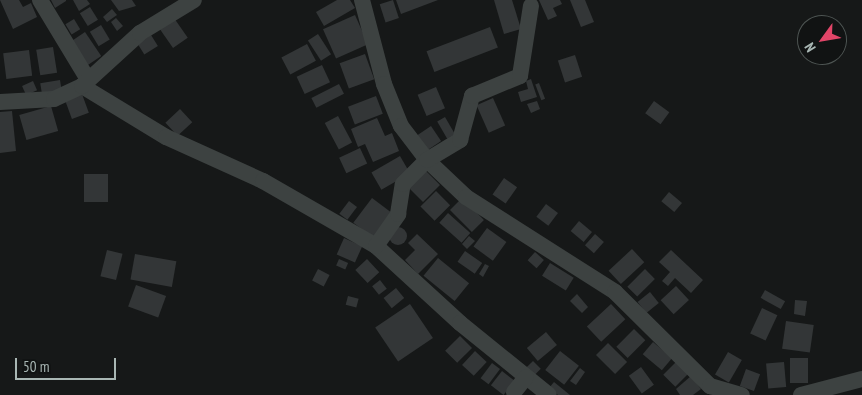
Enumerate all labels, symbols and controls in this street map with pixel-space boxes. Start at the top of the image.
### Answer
north arrow [797,15,847,65]
text: N [800,39,820,55]
scale bar [18,348,119,380]
text: 50 m [23,357,49,376]

